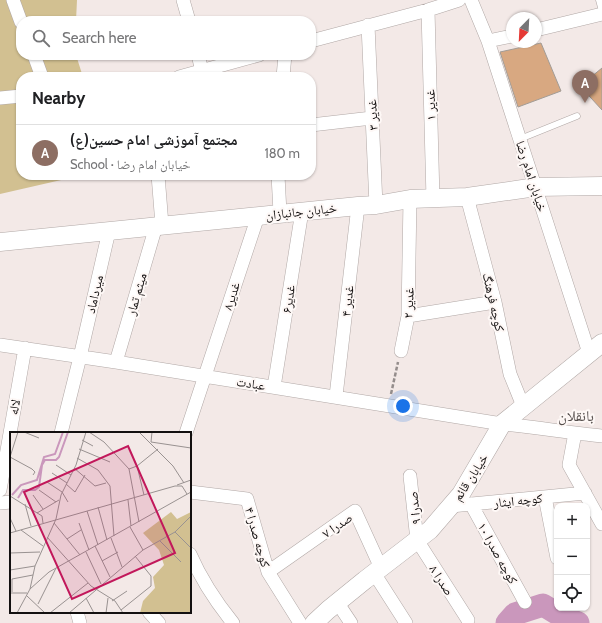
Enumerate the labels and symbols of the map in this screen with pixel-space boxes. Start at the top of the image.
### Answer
north arrow [506,12,542,48]
pin: A [572,70,598,103]
street label: غدیر ۱ [421,89,440,121]
street label: غدیر ۳ [363,99,382,131]
street label: خیابان امام رضا [512,138,551,214]
street label: خیابان جانبازان [265,199,338,224]
street label: میثم تمار [122,271,151,318]
street label: کوچه فرهنگ [479,271,509,334]
street label: میرداماد [82,273,107,315]
street label: غدیر۸ [219,280,244,312]
street label: غدیر۶ [278,283,299,314]
street label: غدیر ۴ [337,284,358,317]
street label: غدیر ۲ [399,287,418,319]
street label: عبادت [235,373,267,394]
your location [393,396,413,416]
street label: لاله [5,398,23,416]
district label: بانقلان [558,407,594,426]
inset map [10,432,191,613]
street label: خیابان قائم [449,450,492,504]
street label: کوچه ایثار [492,489,544,512]
street label: صدرا ۹ [404,491,425,525]
street label: کوچه صدرا ۴ [241,505,274,570]
street label: صدرا ۷ [319,509,356,542]
street label: کوچه صدرا ۱۰ [474,520,522,587]
street label: صدرا ۸ [425,562,458,599]

